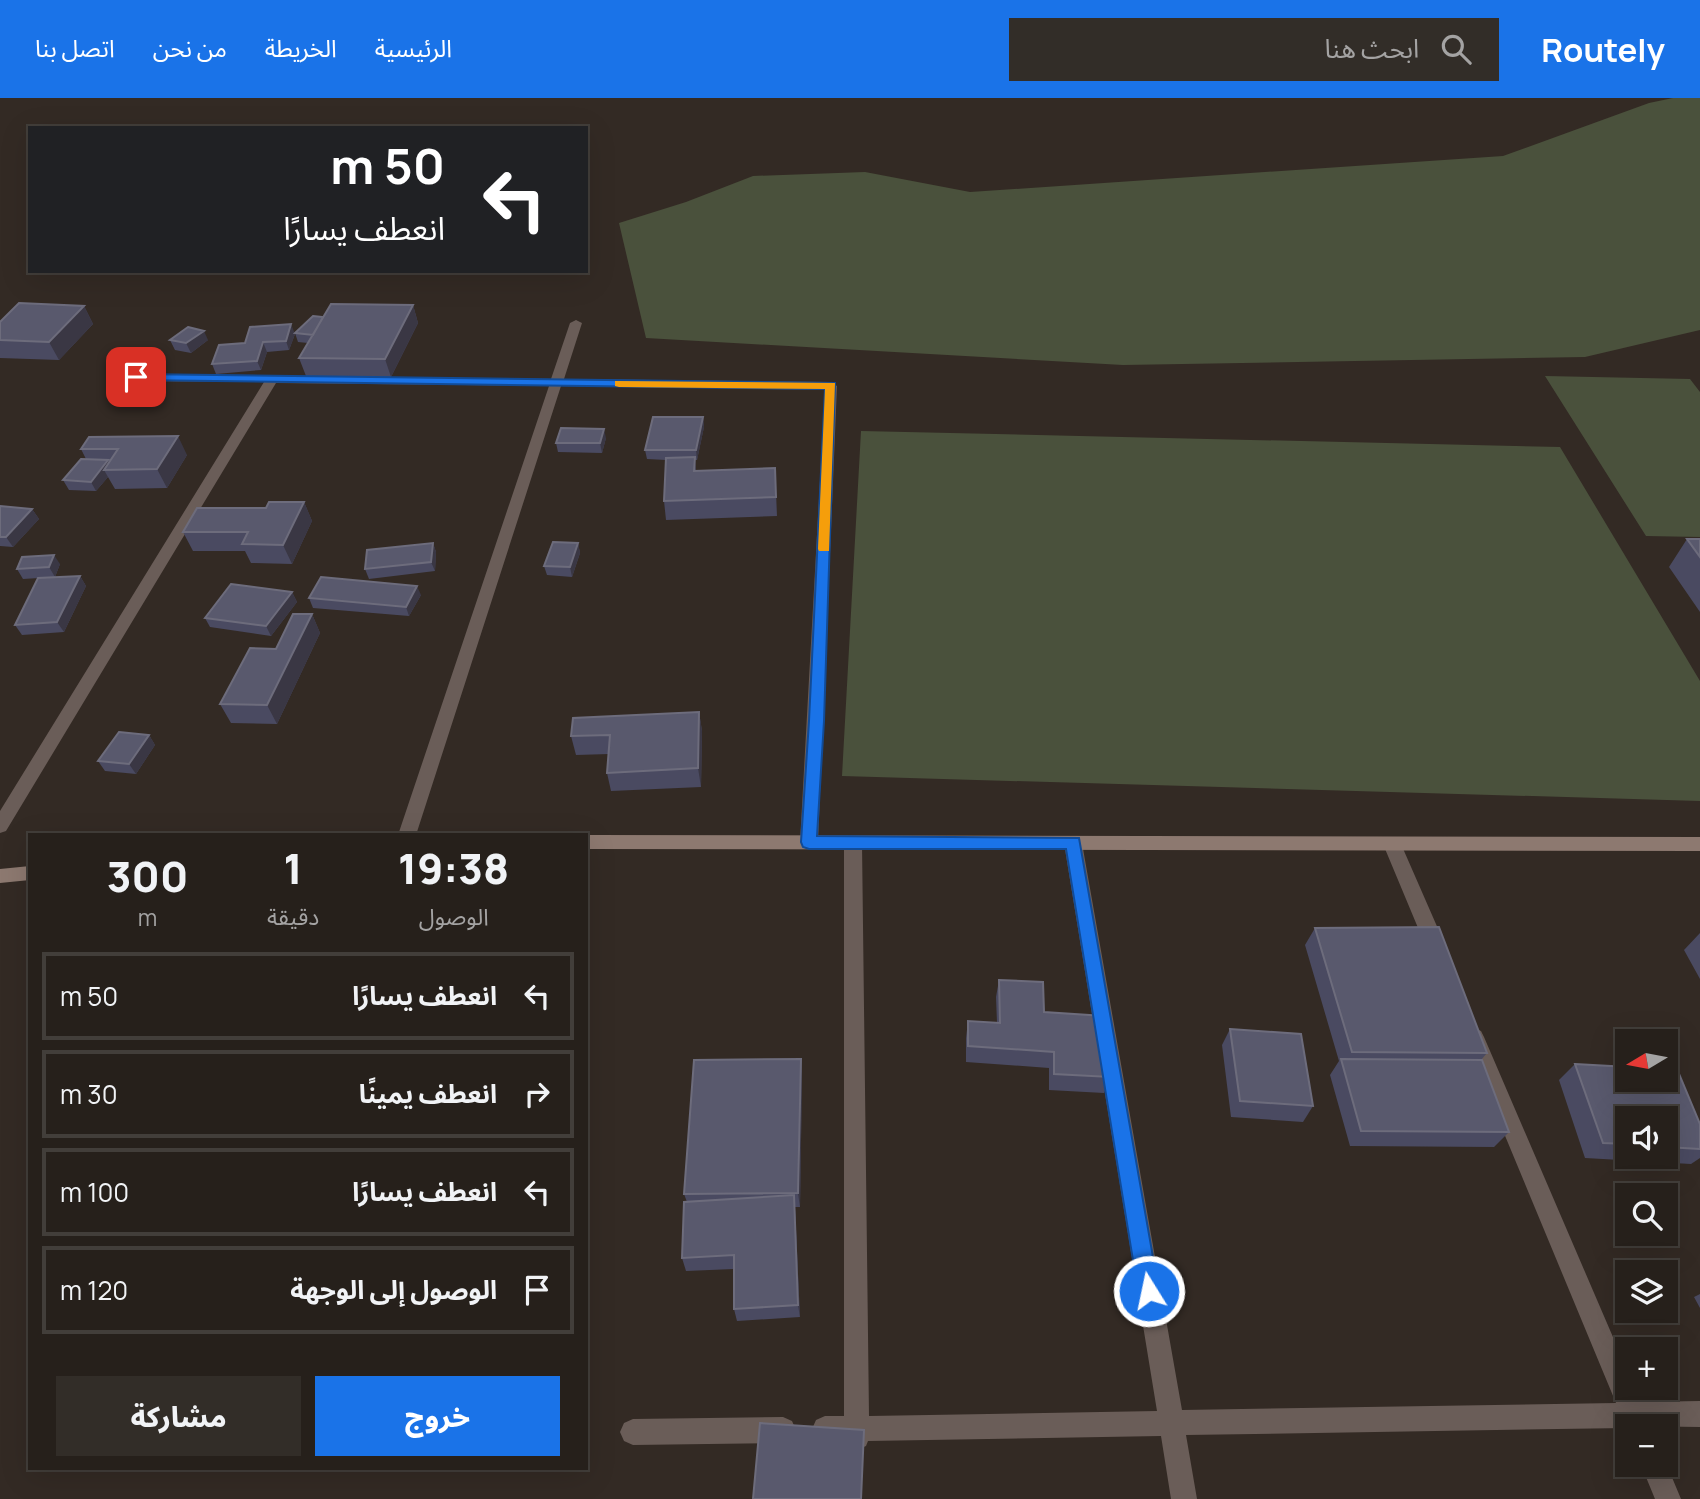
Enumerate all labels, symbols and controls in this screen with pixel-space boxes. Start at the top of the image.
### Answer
search box [1009,18,1499,81]
text: Routely [1541,27,1665,72]
text: ابحث هنا [1324,30,1419,66]
icon: search [1437,30,1475,68]
text: اتصل بنا [35,31,115,64]
text: من نحن [153,31,227,64]
text: الخريطة [265,31,337,64]
text: الرئيسية [375,31,452,64]
text: 50 m [330,132,445,199]
icon: left [469,154,560,245]
text: انعطف يسارًا [283,206,445,250]
pin [106,347,166,407]
icon: arrive [117,358,155,396]
text: 1 [284,839,303,897]
text: 19:38 [398,839,509,897]
text: 300 [107,847,188,905]
text: دقيقة [267,900,319,932]
text: الوصول [419,900,489,932]
text: m [138,901,157,933]
text: انعطف يسارًا [352,977,497,1013]
icon: left [518,977,556,1015]
text: 50 m [60,978,118,1014]
north arrow [1615,1029,1678,1092]
map controls [1615,1029,1678,1477]
text: انعطف يمينًا [359,1075,497,1111]
icon: right [518,1075,556,1113]
text: 30 m [60,1076,118,1112]
button: sound [1615,1106,1678,1169]
text: انعطف يسارًا [352,1173,497,1209]
icon: left [518,1173,556,1211]
text: 100 m [60,1174,129,1210]
button: search [1615,1183,1678,1246]
position arrow [1112,1254,1186,1328]
button: layers [1615,1260,1678,1323]
text: الوصول إلى الوجهة [290,1271,497,1307]
icon: arrive [518,1271,556,1309]
text: 120 m [60,1272,128,1308]
button: + [1615,1337,1678,1400]
button: مشاركة [56,1376,301,1456]
button: خروج [315,1376,560,1456]
button: − [1615,1414,1678,1477]

